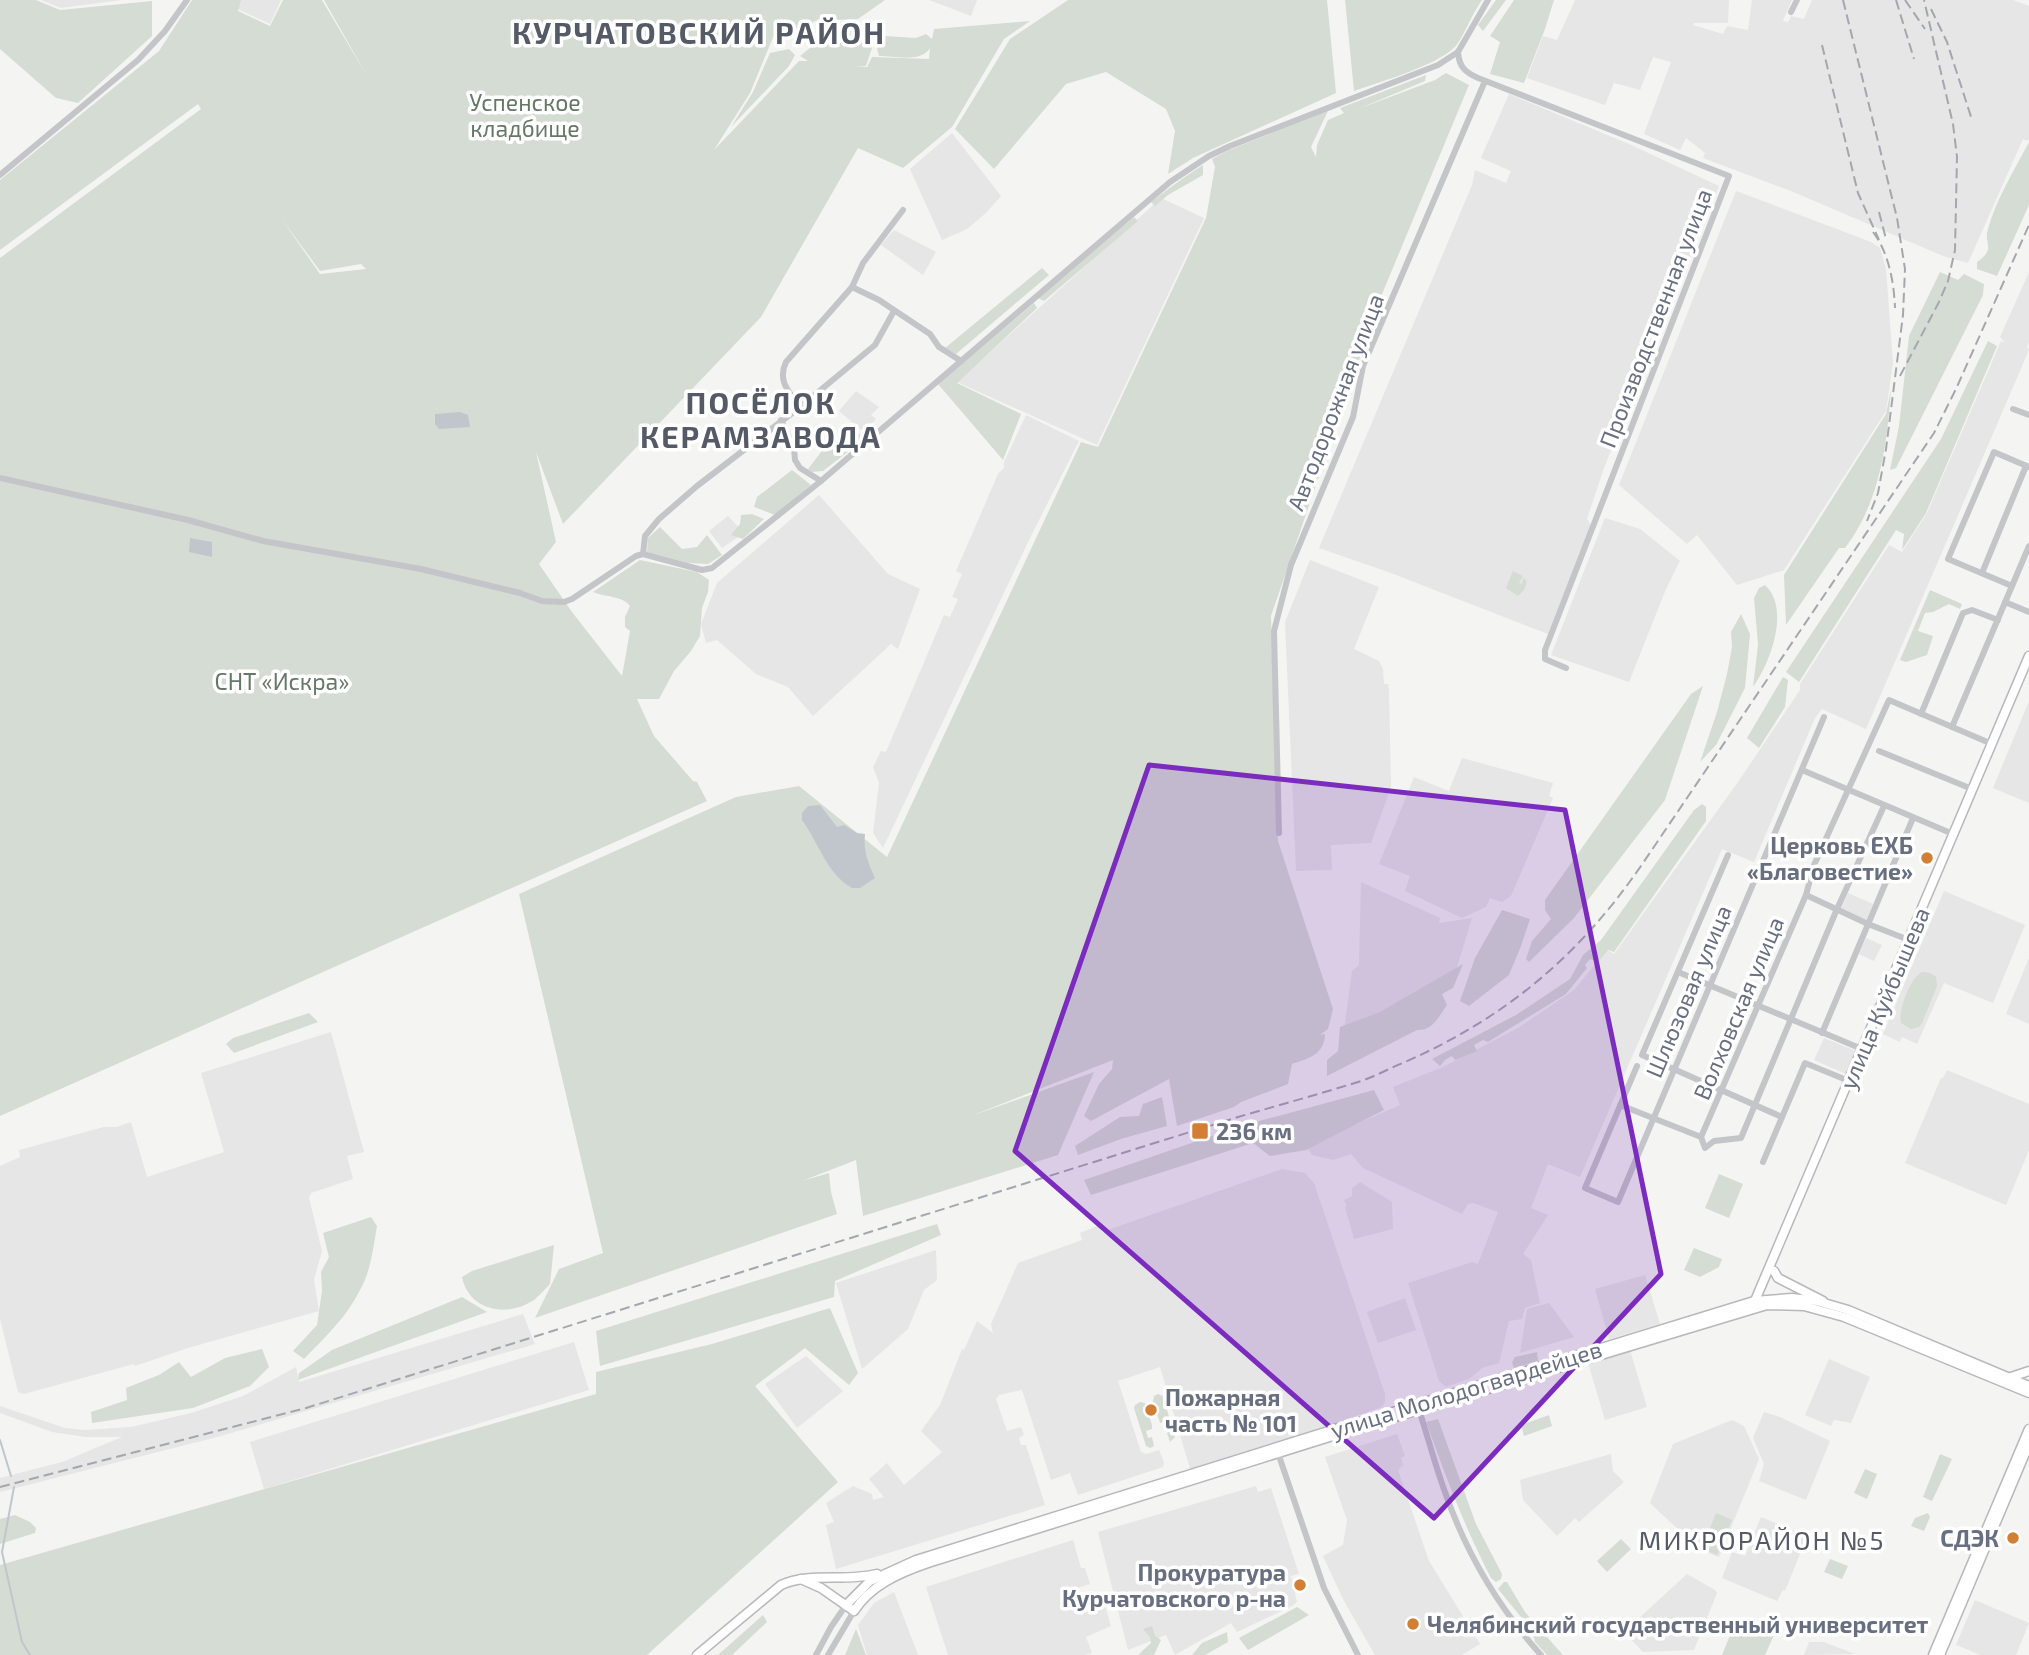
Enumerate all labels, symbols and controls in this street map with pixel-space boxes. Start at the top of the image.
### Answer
district label: КУРЧАТОВСКИЙ РАЙОН [512,14,886,50]
park label: Успенское кладбище [469,88,581,142]
street label: Производственная улица [1593,185,1718,452]
street label: Автодорожная улица [1281,290,1390,515]
district label: ПОСЁЛОК КЕРАМЗАВОДА [640,384,882,454]
park label: СНТ «Искра» [215,667,349,695]
place label: Церковь ЕХБ «Благовестие» [1747,831,1913,885]
marker: Церковь ЕХБ «Благовестие» [1919,850,1935,866]
street label: Шлюзовая улица [1639,901,1738,1082]
street label: улица Куйбышева [1833,903,1936,1094]
street label: Волховская улица [1687,912,1790,1104]
place label: 236 км [1216,1117,1292,1145]
marker: 236 км [1190,1121,1210,1141]
street label: улица Молодогвардейцев [1327,1334,1605,1445]
place label: Пожарная часть № 101 [1165,1383,1297,1437]
marker: Пожарная часть № 101 [1143,1402,1159,1418]
district label: МИКРОРАЙОН №5 [1639,1524,1885,1555]
place label: СДЭК [1940,1524,1999,1552]
marker: СДЭК [2005,1530,2021,1546]
place label: Прокуратура Курчатовского р-на [1062,1558,1286,1612]
marker: Прокуратура Курчатовского р-на [1292,1577,1308,1593]
place label: Челябинский государственный университет [1427,1610,1929,1638]
marker: Челябинский государственный университет [1405,1616,1421,1632]

